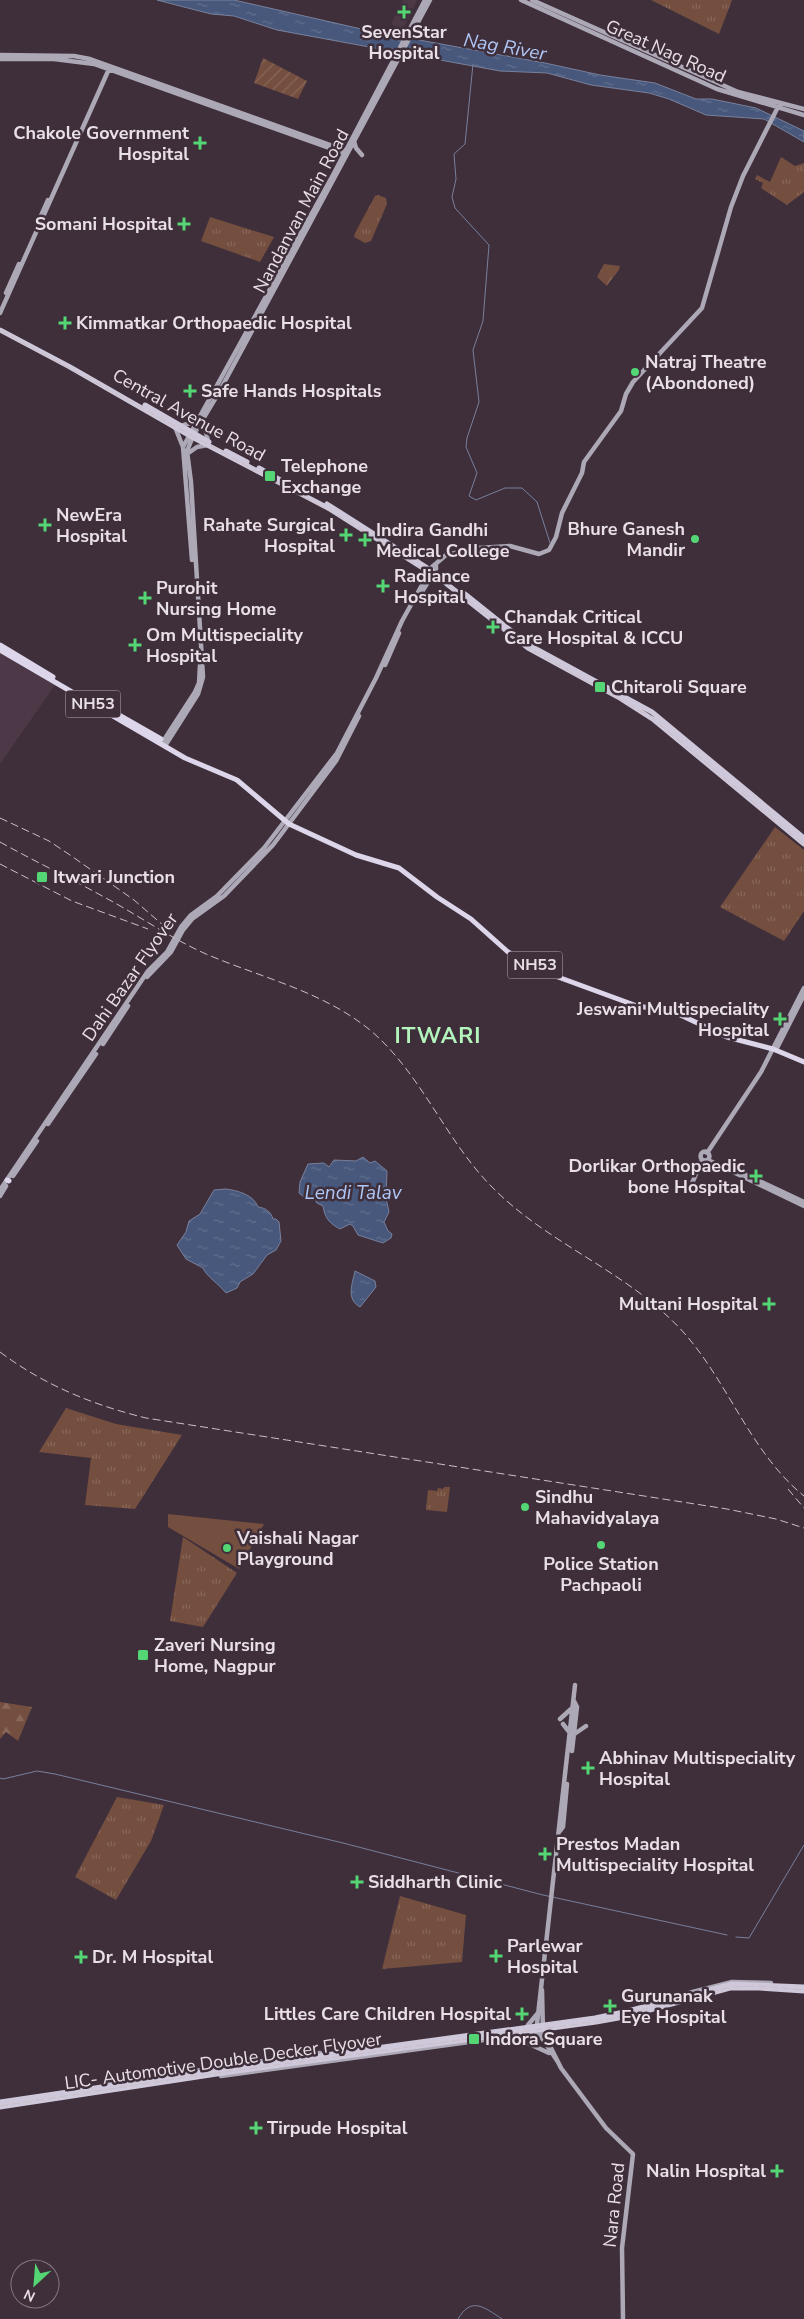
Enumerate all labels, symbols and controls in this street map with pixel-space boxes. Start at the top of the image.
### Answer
marker: SevenStar Hospital [397,5,411,19]
street label: Great Nag Road [602,14,730,88]
place label: SevenStar Hospital [361,20,447,65]
water label: Nag River [461,27,550,67]
place label: Chakole Government Hospital [13,121,189,166]
street label: Nandanvan Main Road [248,125,354,297]
marker: Chakole Government Hospital [193,136,207,150]
place label: Somani Hospital [35,212,173,236]
marker: Somani Hospital [177,217,191,231]
place label: Kimmatkar Orthopaedic Hospital [76,311,352,335]
marker: Kimmatkar Orthopaedic Hospital [58,316,72,330]
place label: Natraj Theatre (Abondoned) [645,350,767,395]
street label: Central Avenue Road [108,363,270,467]
marker: Natraj Theatre (Abondoned) [629,366,641,378]
place label: Safe Hands Hospitals [201,379,382,403]
marker: Safe Hands Hospitals [183,384,197,398]
place label: Telephone Exchange [281,454,368,499]
marker: Telephone Exchange [263,469,277,483]
place label: NewEra Hospital [56,503,127,548]
place label: Rahate Surgical Hospital [203,513,335,558]
place label: Bhure Ganesh Mandir [567,517,685,562]
marker: NewEra Hospital [38,518,52,532]
place label: Indira Gandhi Medical College [376,518,510,563]
marker: Rahate Surgical Hospital [339,528,353,542]
marker: Indira Gandhi Medical College [358,533,372,547]
marker: Bhure Ganesh Mandir [689,533,701,545]
place label: Radiance Hospital [394,564,470,609]
place label: Purohit Nursing Home [156,576,277,621]
marker: Radiance Hospital [376,579,390,593]
marker: Purohit Nursing Home [138,591,152,605]
place label: Chandak Critical Care Hospital & ICCU [504,605,683,650]
marker: Chandak Critical Care Hospital & ICCU [486,620,500,634]
place label: Om Multispeciality Hospital [146,623,303,668]
marker: Om Multispeciality Hospital [128,638,142,652]
place label: Chitaroli Square [611,675,747,699]
marker: Chitaroli Square [593,680,607,694]
road number: NH53 [66,691,120,718]
place label: Itwari Junction [53,865,175,889]
marker: Itwari Junction [35,870,49,884]
street label: Dahi Bazar Flyover [77,908,184,1046]
road number: NH53 [508,952,562,978]
place label: Jeswani Multispeciality Hospital [576,997,770,1042]
marker: Jeswani Multispeciality Hospital [773,1012,787,1026]
district label: ITWARI [395,1021,481,1051]
place label: Dorlikar Orthopaedic bone Hospital [568,1154,745,1199]
marker: Dorlikar Orthopaedic bone Hospital [749,1169,763,1183]
water label: Lendi Talav [305,1180,403,1206]
place label: Multani Hospital [619,1292,758,1316]
marker: Multani Hospital [762,1297,776,1311]
place label: Sindhu Mahavidyalaya [535,1485,659,1530]
marker: Sindhu Mahavidyalaya [519,1501,531,1513]
place label: Vaishali Nagar Playground [236,1526,359,1571]
marker: Police Station Pachpaoli [595,1539,607,1551]
marker: Vaishali Nagar Playground [221,1542,233,1554]
place label: Police Station Pachpaoli [543,1552,659,1597]
place label: Zaveri Nursing Home, Nagpur [154,1633,276,1678]
marker: Zaveri Nursing Home, Nagpur [136,1648,150,1662]
place label: Abhinav Multispeciality Hospital [599,1746,796,1791]
marker: Abhinav Multispeciality Hospital [581,1761,595,1775]
place label: Prestos Madan Multispeciality Hospital [556,1832,754,1877]
marker: Prestos Madan Multispeciality Hospital [538,1847,552,1861]
place label: Siddharth Clinic [368,1870,502,1894]
marker: Siddharth Clinic [350,1875,364,1889]
place label: Parlewar Hospital [507,1934,583,1979]
place label: Dr. M Hospital [92,1945,213,1969]
marker: Parlewar Hospital [489,1949,503,1963]
marker: Dr. M Hospital [74,1950,88,1964]
place label: Gurunanak Eye Hospital [621,1984,727,2029]
marker: Gurunanak Eye Hospital [603,1999,617,2013]
place label: Littles Care Children Hospital [264,2002,511,2026]
marker: Littles Care Children Hospital [515,2007,529,2021]
street label: LIC- Automotive Double Decker Flyover [63,2027,384,2095]
place label: Indora Square [485,2027,603,2051]
marker: Indora Square [467,2032,481,2046]
place label: Tirpude Hospital [267,2116,408,2140]
marker: Tirpude Hospital [249,2121,263,2135]
place label: Nalin Hospital [646,2159,766,2183]
street label: Nara Road [598,2161,630,2249]
marker: Nalin Hospital [770,2164,784,2178]
north arrow [10,2259,60,2309]
text: N [21,2284,38,2306]

